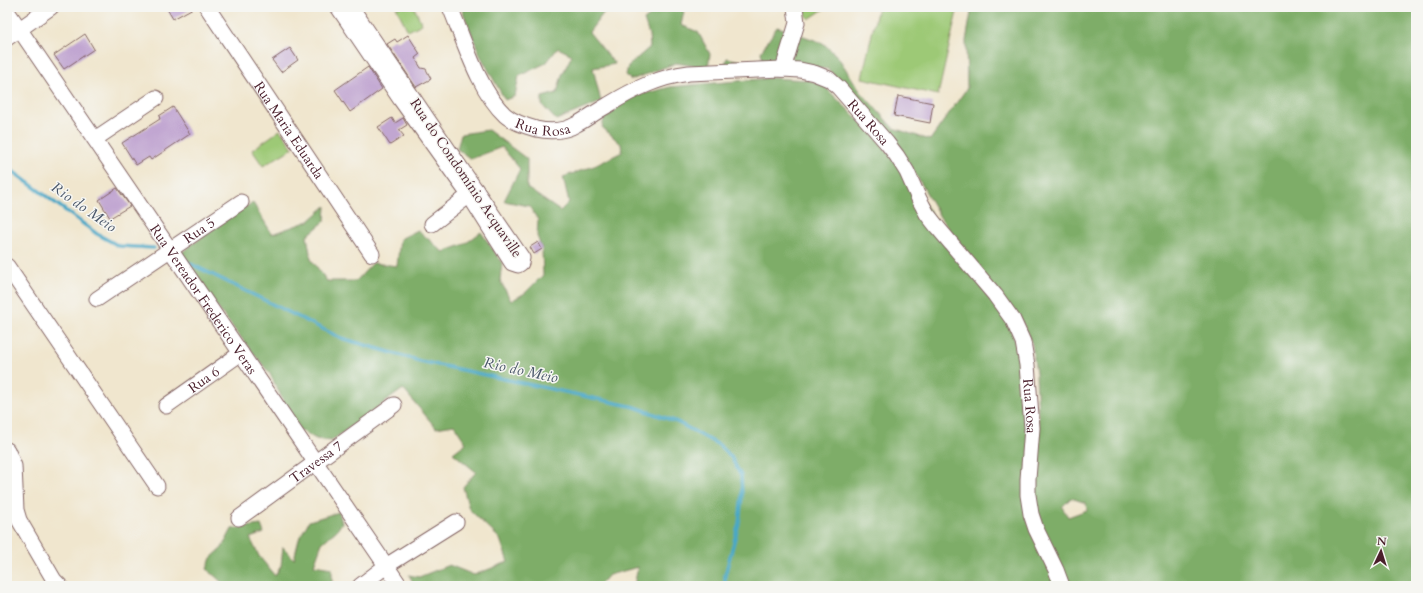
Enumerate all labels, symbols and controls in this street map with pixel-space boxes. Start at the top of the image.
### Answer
street label: Rua Maria Eduarda [250,77,329,183]
street label: Rua do Condomínio Acquaville [405,95,527,261]
street label: Rua Rosa [843,95,894,149]
street label: Rua Rosa [513,113,573,141]
water label: Rio do Meio [47,177,121,237]
street label: Rua 5 [179,213,219,248]
street label: Rua Vereador Frederico Veras [146,220,262,378]
water label: Rio do Meio [482,352,560,388]
street label: Rua 6 [184,362,223,397]
street label: Rua Rosa [1019,378,1041,434]
street label: Travessa 7 [285,436,346,488]
north arrow [1361,531,1401,571]
text: N [1376,534,1387,549]

